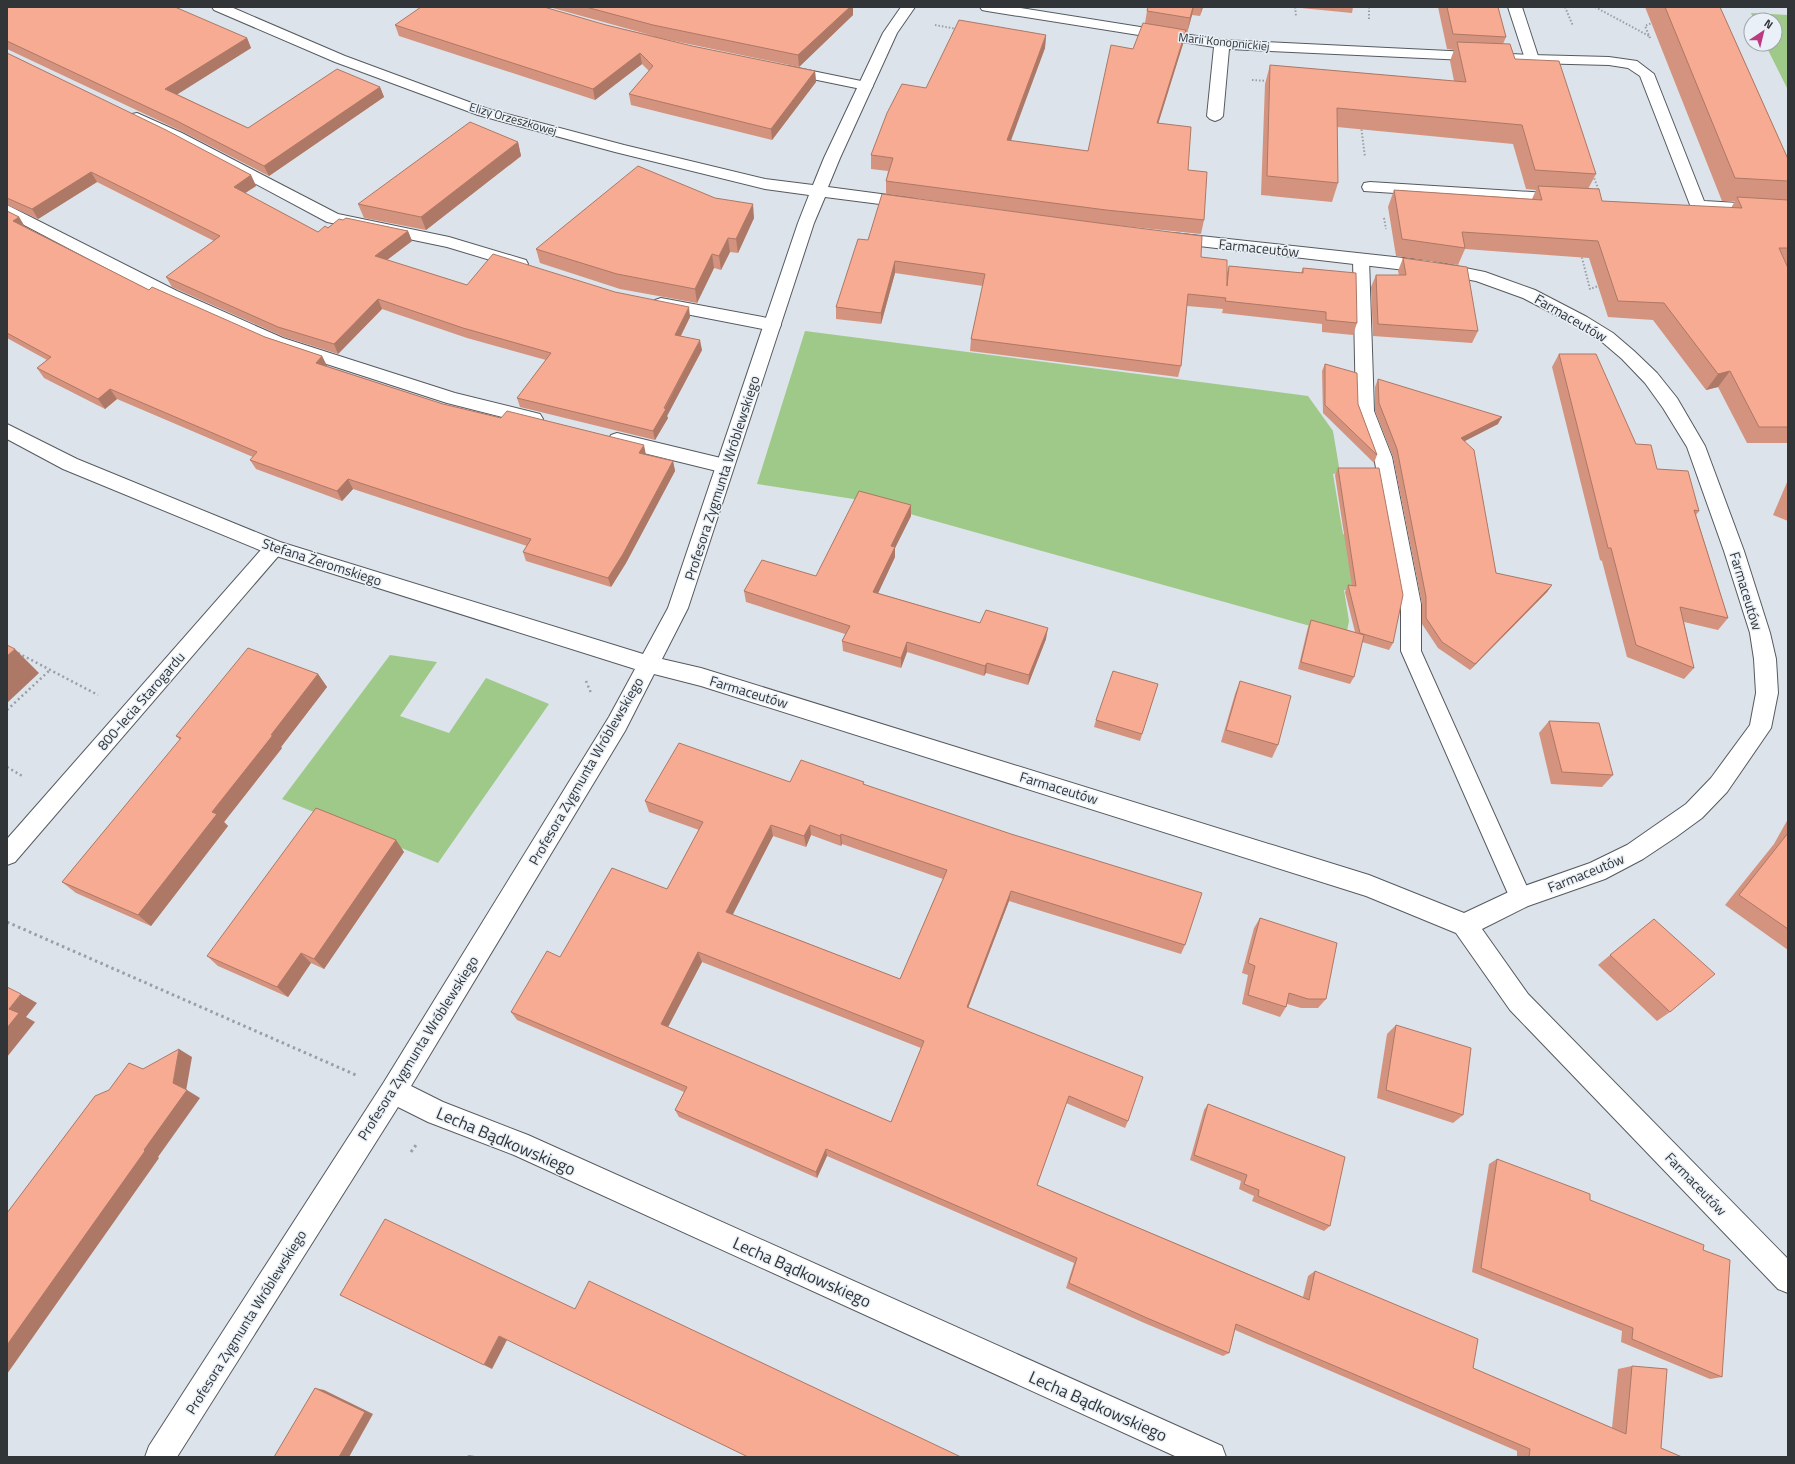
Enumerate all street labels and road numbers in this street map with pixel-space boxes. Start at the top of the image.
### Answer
street label: Marii Konopnickiej [1178,27,1271,56]
street label: Elizy Orzeszkowej [467,97,559,140]
street label: Farmaceutów [1218,233,1301,262]
street label: Farmaceutów [1531,288,1612,347]
street label: Profesora Zygmunta Wróblewskiego [678,373,765,583]
street label: Stefana Żeromskiego [260,532,385,591]
street label: Farmaceutów [1725,549,1768,633]
street label: 800-lecia Starogardu [92,647,189,755]
street label: Farmaceutów [707,670,791,713]
street label: Profesora Zygmunta Wróblewskiego [523,673,648,869]
street label: Farmaceutów [1017,766,1101,809]
street label: Farmaceutów [1544,848,1628,897]
street label: Profesora Zygmunta Wróblewskiego [352,951,483,1144]
street label: Lecha Bądkowskiego [432,1100,580,1182]
street label: Farmaceutów [1661,1147,1732,1220]
street label: Profesora Zygmunta Wróblewskiego [180,1225,311,1418]
street label: Lecha Bądkowskiego [729,1230,875,1314]
street label: Lecha Bądkowskiego [1025,1364,1171,1448]

